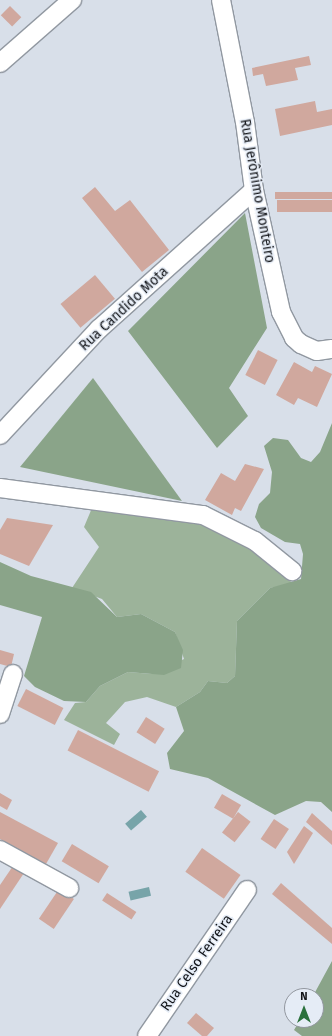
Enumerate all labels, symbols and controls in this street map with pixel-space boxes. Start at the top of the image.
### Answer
street label: Rua Jerônimo Monteiro [236,118,278,264]
street label: Rua Candido Mota [76,263,172,355]
street label: Rua Celso Ferreira [157,911,237,1015]
north arrow [284,988,324,1028]
text: N [300,990,308,1003]

